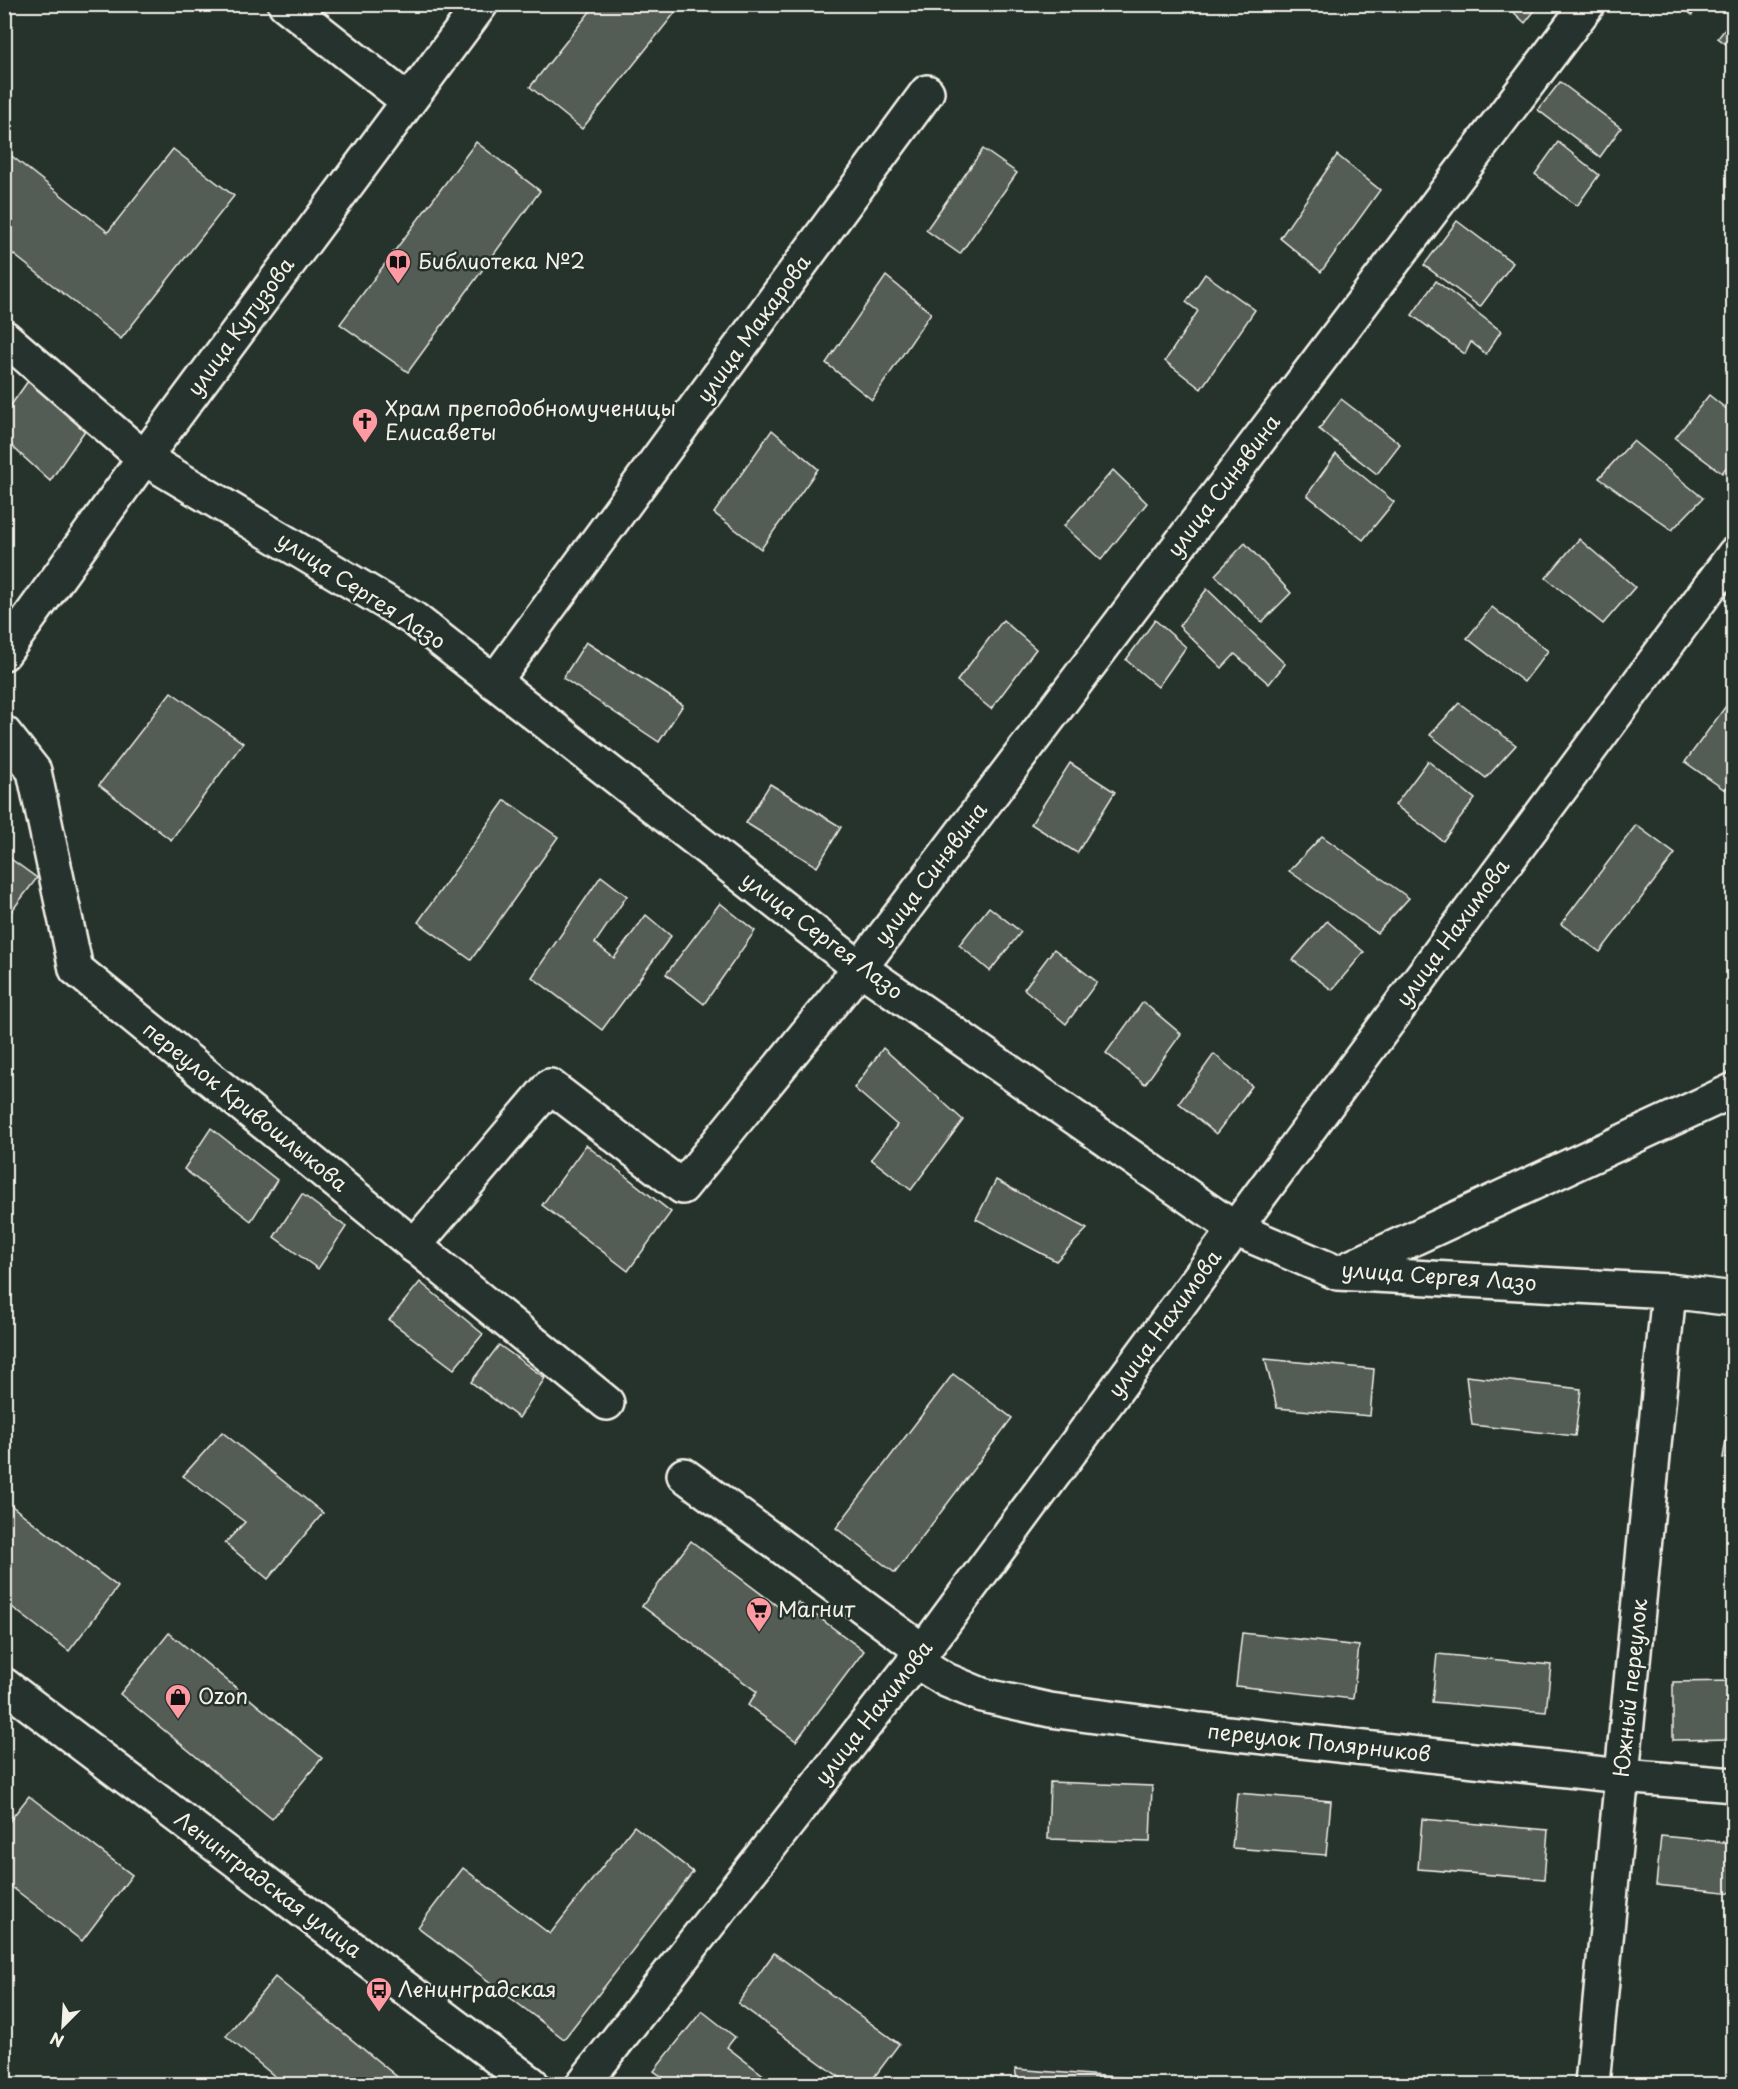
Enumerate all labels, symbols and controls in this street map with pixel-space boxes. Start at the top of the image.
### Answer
place label: Библиотека №2 [418,244,585,276]
library icon: Библиотека №2 [383,247,413,285]
street label: улица Макарова [688,247,817,409]
street label: улица Кутузова [178,250,301,402]
place label: Храм преподобномученицы Елисаветы [385,391,676,447]
church icon: Храм преподобномученицы Елисаветы [350,406,380,444]
street label: улица Синявина [1158,406,1287,563]
street label: улица Сергея Лазо [271,523,453,656]
street label: улица Синявина [865,794,994,951]
street label: улица Нахимова [1387,851,1516,1012]
street label: улица Сергея Лазо [736,863,911,1006]
street label: переулок Кривошлыкова [137,1013,356,1198]
street label: улица Нахимова [1099,1242,1228,1403]
street label: улица Сергея Лазо [1341,1252,1538,1298]
place label: Магнит [778,1592,855,1624]
supermarket icon: Магнит [744,1595,774,1633]
street label: Южный переулок [1604,1596,1654,1779]
street label: улица Нахимова [806,1633,939,1791]
place label: Ozon [198,1679,248,1711]
shop icon: Ozon [163,1682,193,1720]
street label: переулок Полярников [1206,1713,1432,1769]
street label: Ленинградская улица [169,1802,370,1965]
place label: Ленинградская [398,1972,557,2004]
bus stop icon: Ленинградская [364,1975,394,2013]
north arrow [33,1996,93,2056]
text: N [46,2027,67,2054]

